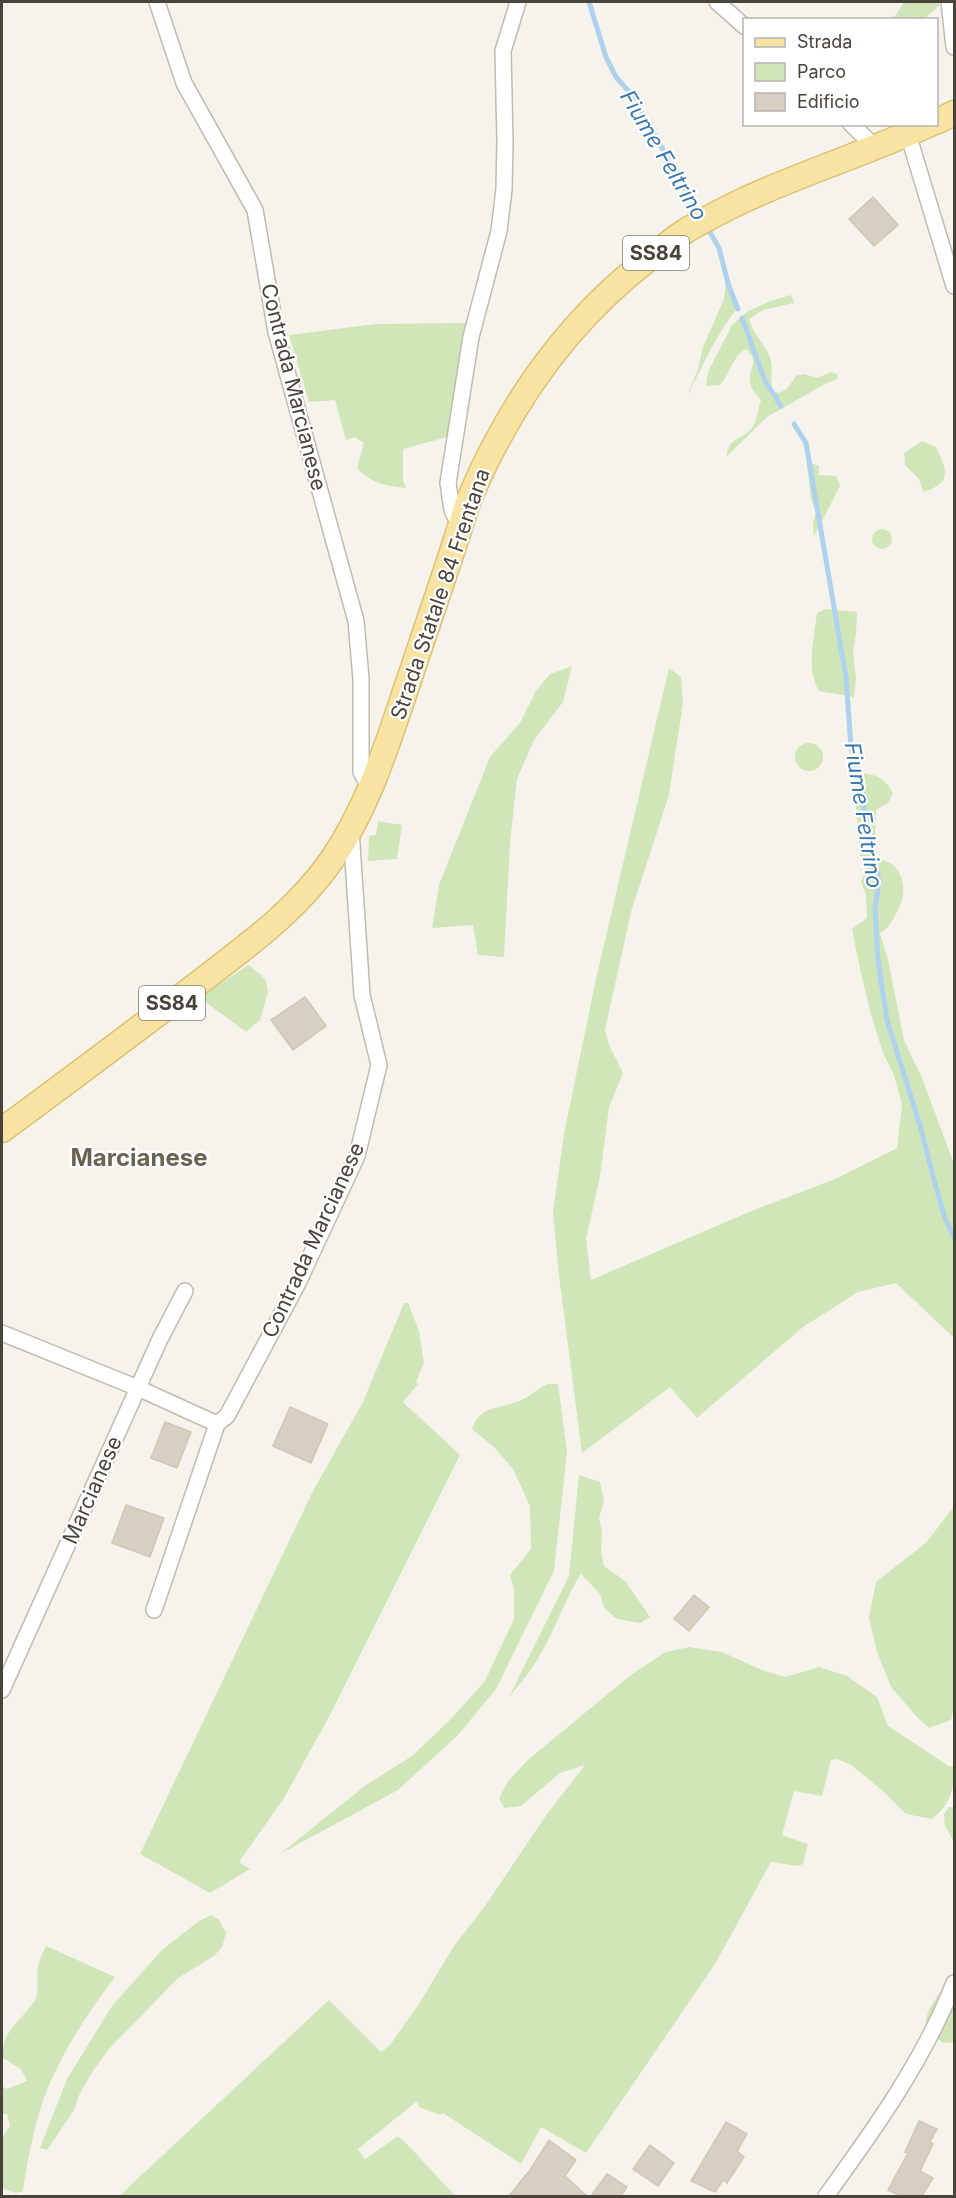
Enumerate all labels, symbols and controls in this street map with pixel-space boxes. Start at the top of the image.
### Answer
legend [743,18,938,126]
text: Strada [797,31,852,52]
text: Parco [797,61,846,82]
water label: Fiume Feltrino [615,85,713,225]
text: Edificio [797,91,860,112]
road number: SS84 [623,236,689,270]
street label: Contrada Marcianese [256,281,332,493]
street label: Strada Statale 84 Frentana [385,465,495,723]
water label: Fiume Feltrino [840,740,888,890]
road number: SS84 [139,986,205,1020]
street label: Contrada Marcianese [257,1138,369,1342]
district label: Marcianese [70,1143,208,1172]
street label: Marcianese [57,1432,127,1548]

